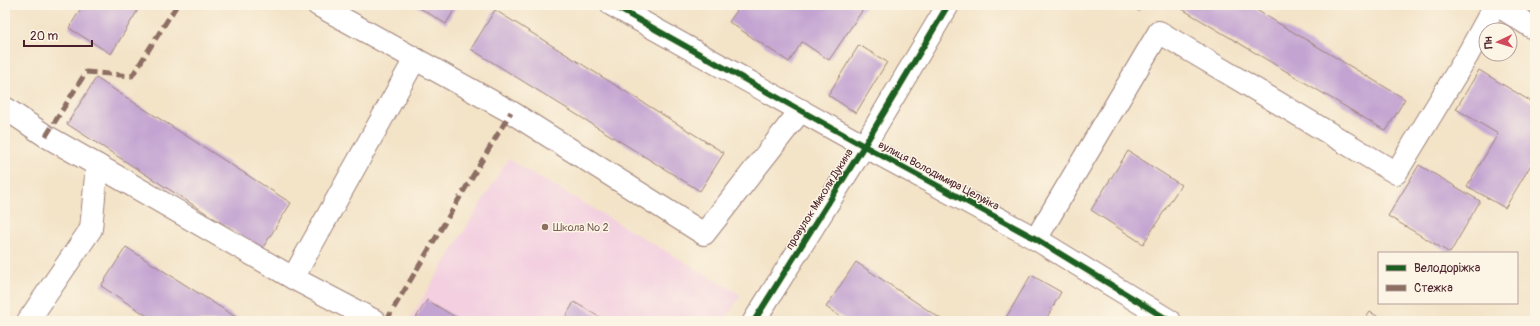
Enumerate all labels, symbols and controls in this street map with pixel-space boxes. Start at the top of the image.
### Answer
scale bar [24,22,92,48]
north arrow [1478,22,1518,62]
text: 20 m [30,29,59,44]
text: Пн [1482,36,1495,49]
street label: вулиця Володимира Целуйка [876,138,1002,213]
street label: провулок Миколи Дукина [783,146,856,252]
place label: Школа № 2 [553,221,609,234]
marker: Школа № 2 [540,222,550,232]
legend [1378,252,1518,304]
text: Велодоріжка [1414,261,1481,276]
text: Стежка [1414,281,1453,296]

